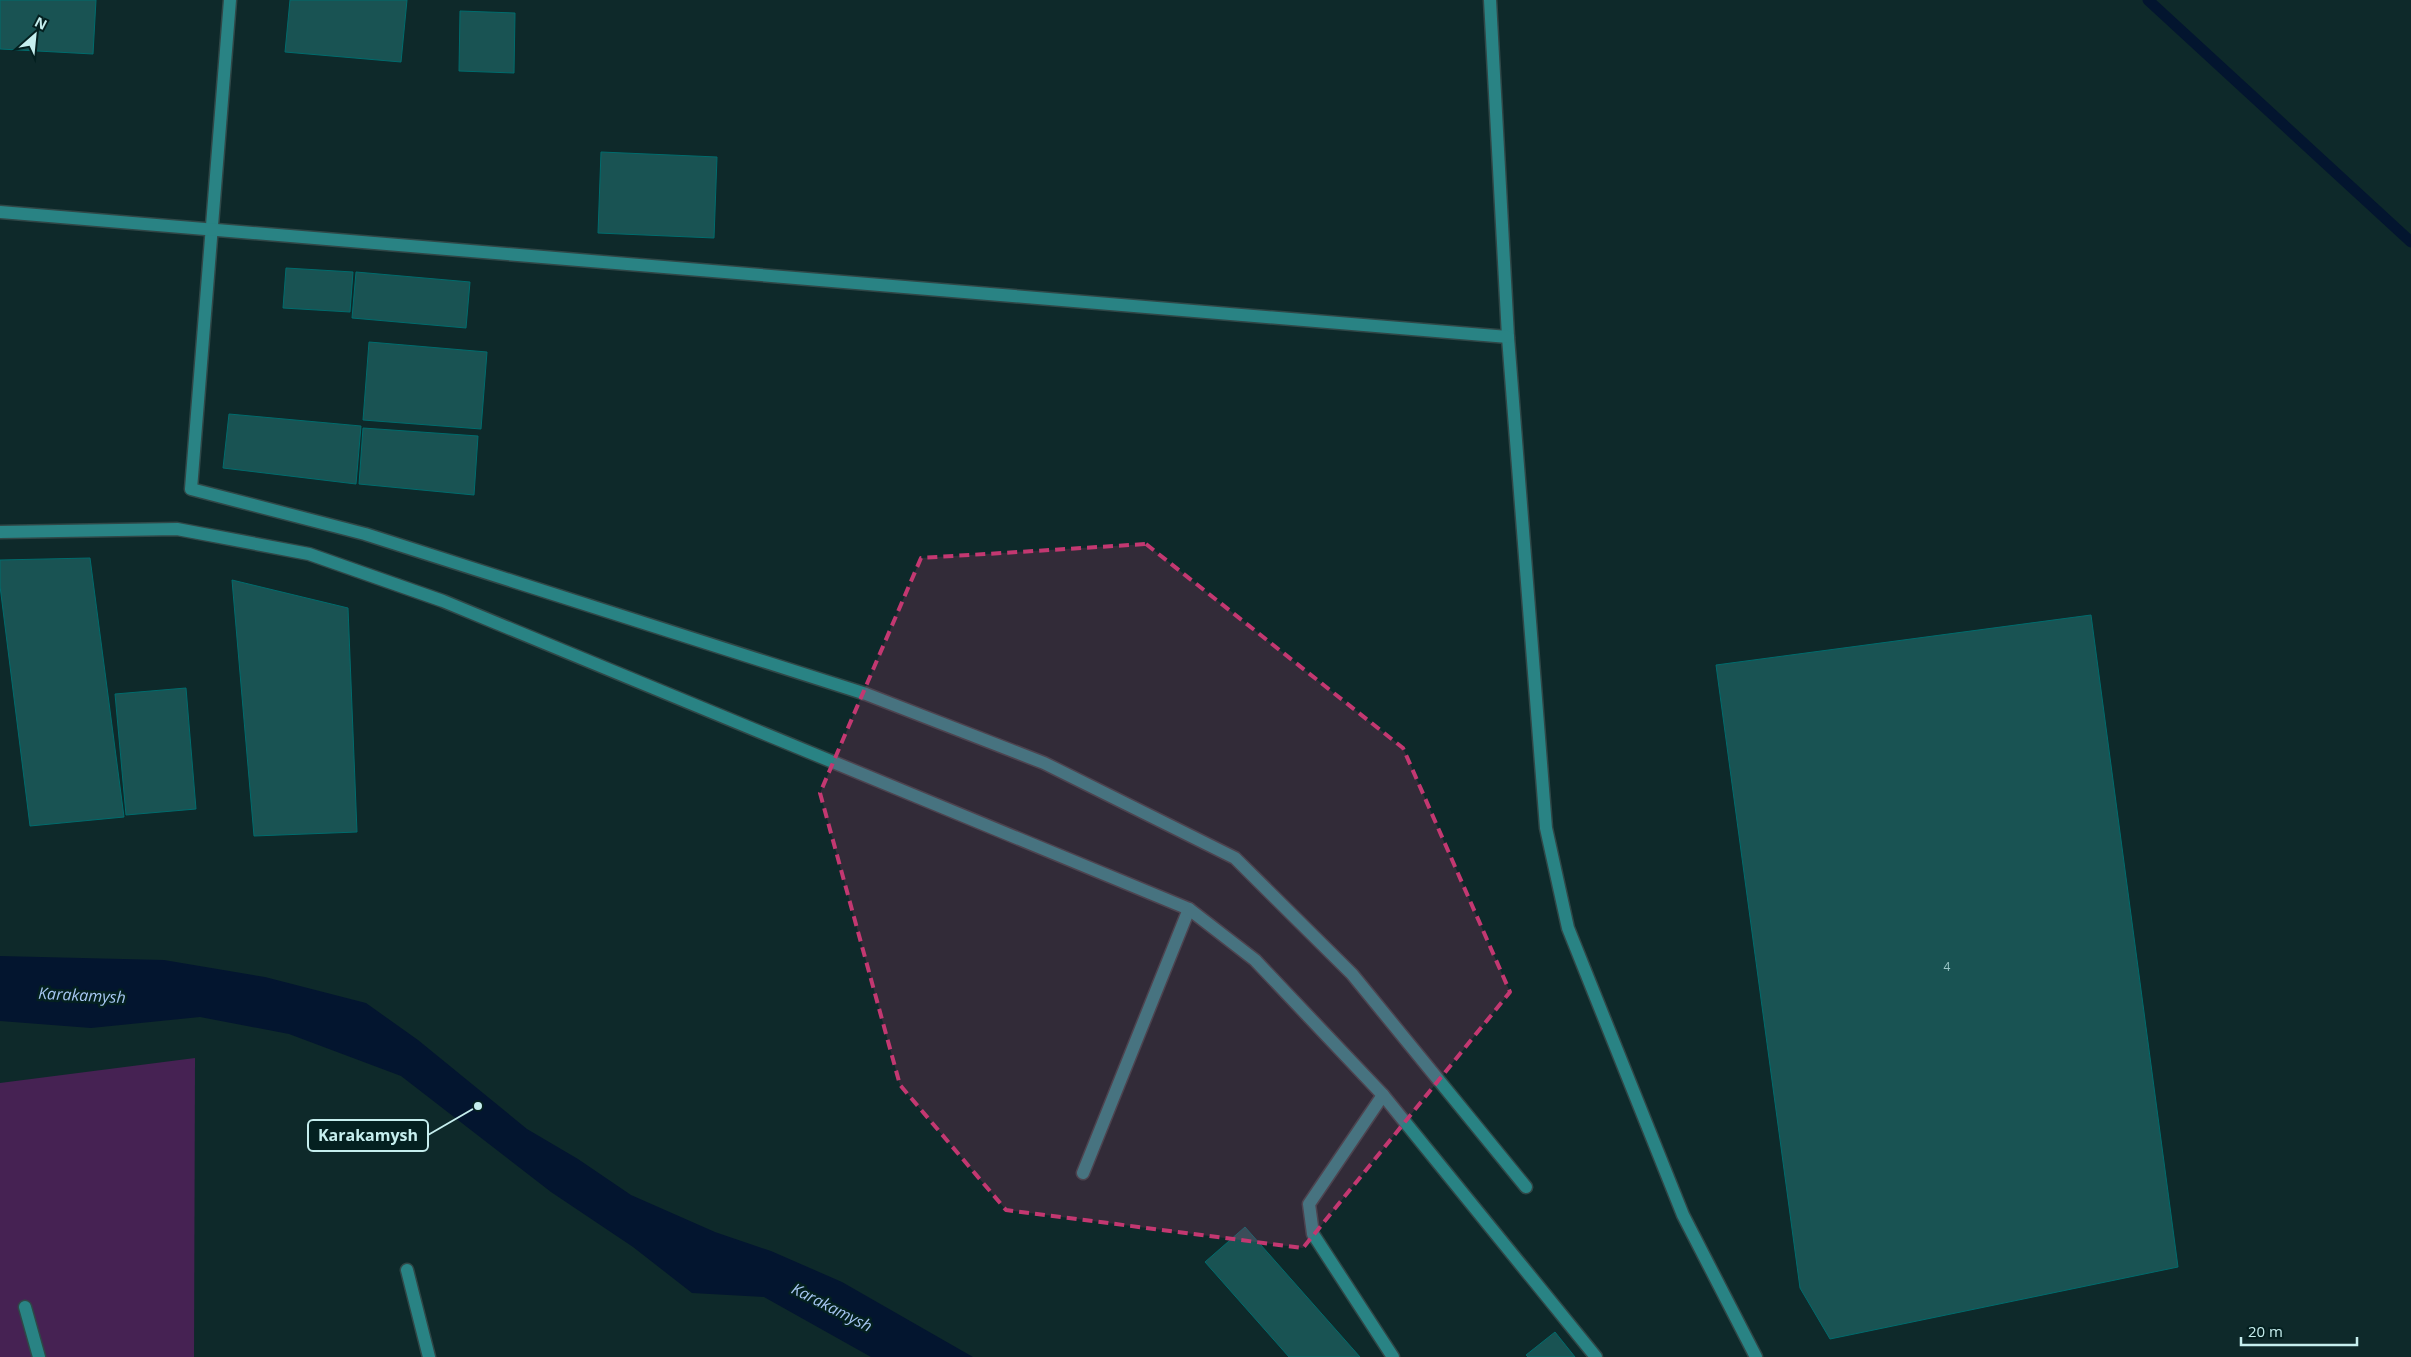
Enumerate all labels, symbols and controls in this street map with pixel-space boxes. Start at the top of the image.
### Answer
north arrow [10,10,60,60]
text: N [32,12,51,34]
house number: 4 [1944,958,1951,975]
water label: Karakamysh [38,982,126,1008]
callout: Karakamysh [308,1120,428,1151]
text: Karakamysh [318,1124,418,1146]
water label: Karakamysh [788,1277,876,1337]
scale bar [2241,1314,2357,1346]
text: 20 m [2248,1321,2283,1341]

